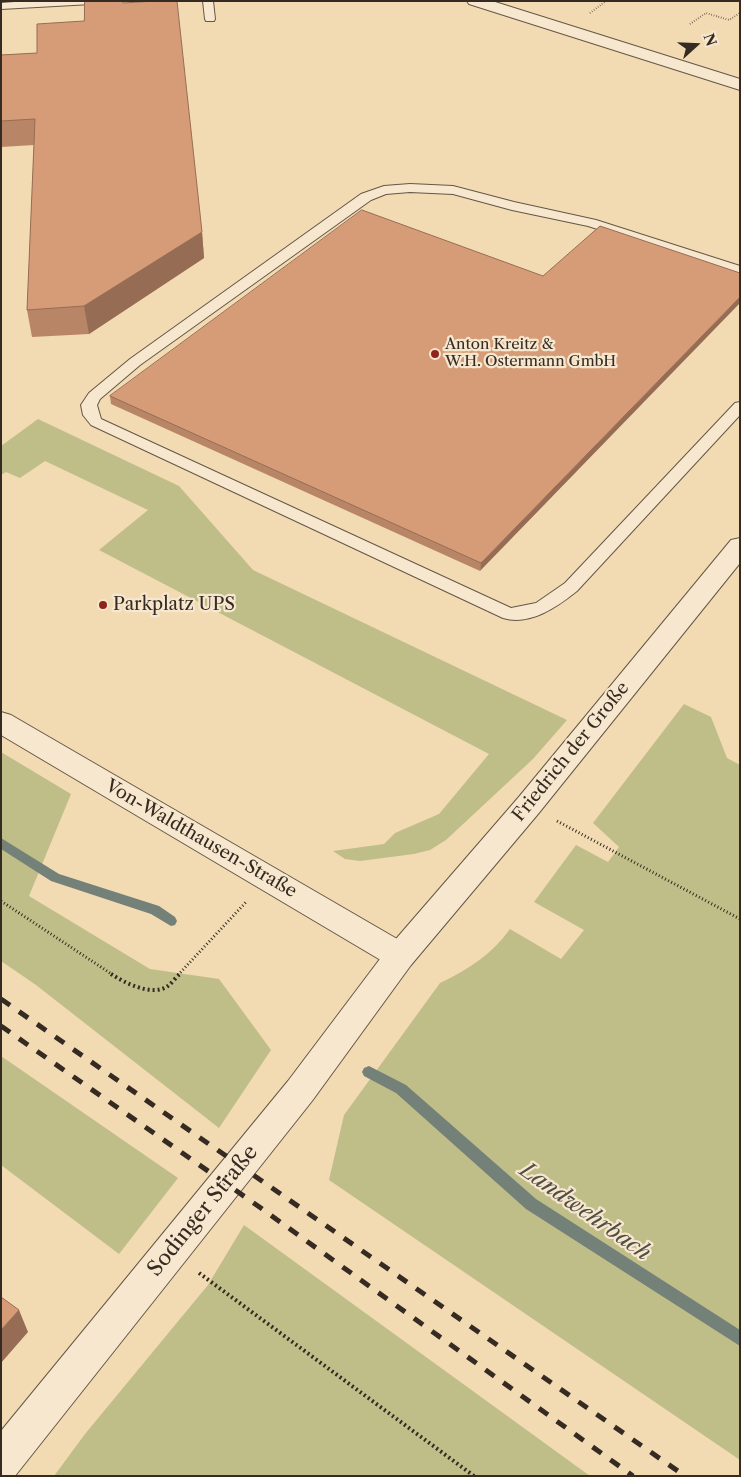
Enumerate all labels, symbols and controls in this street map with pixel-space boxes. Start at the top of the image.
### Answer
north arrow [671,20,721,70]
text: N [700,31,721,49]
place label: Anton Kreitz & W.H. Ostermann GmbH [445,336,616,371]
marker: Anton Kreitz & W.H. Ostermann GmbH [429,348,441,360]
place label: Parkplatz UPS [113,594,235,616]
marker: Parkplatz UPS [97,599,109,611]
street label: Friedrich der Große [508,678,634,826]
street label: Von-Waldthausen-Straße [101,775,301,903]
street label: Sodinger Straße [143,1140,263,1282]
water label: Landwehrbach [515,1157,655,1267]

